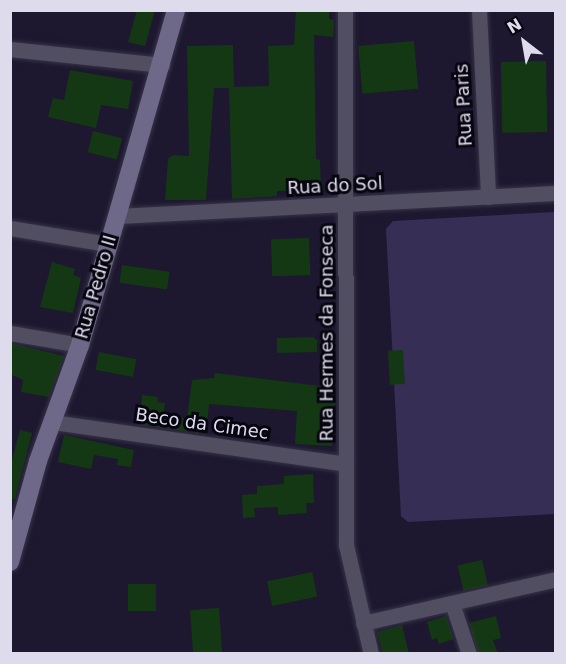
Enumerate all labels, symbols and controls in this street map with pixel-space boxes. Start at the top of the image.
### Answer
north arrow [494,12,554,72]
text: N [504,15,525,38]
street label: Rua Paris [451,63,477,147]
street label: Rua do Sol [287,173,383,199]
street label: Rua Hermes da Fonseca [316,225,338,441]
street label: Rua Pedro II [71,233,121,341]
street label: Beco da Cimec [134,404,270,444]

